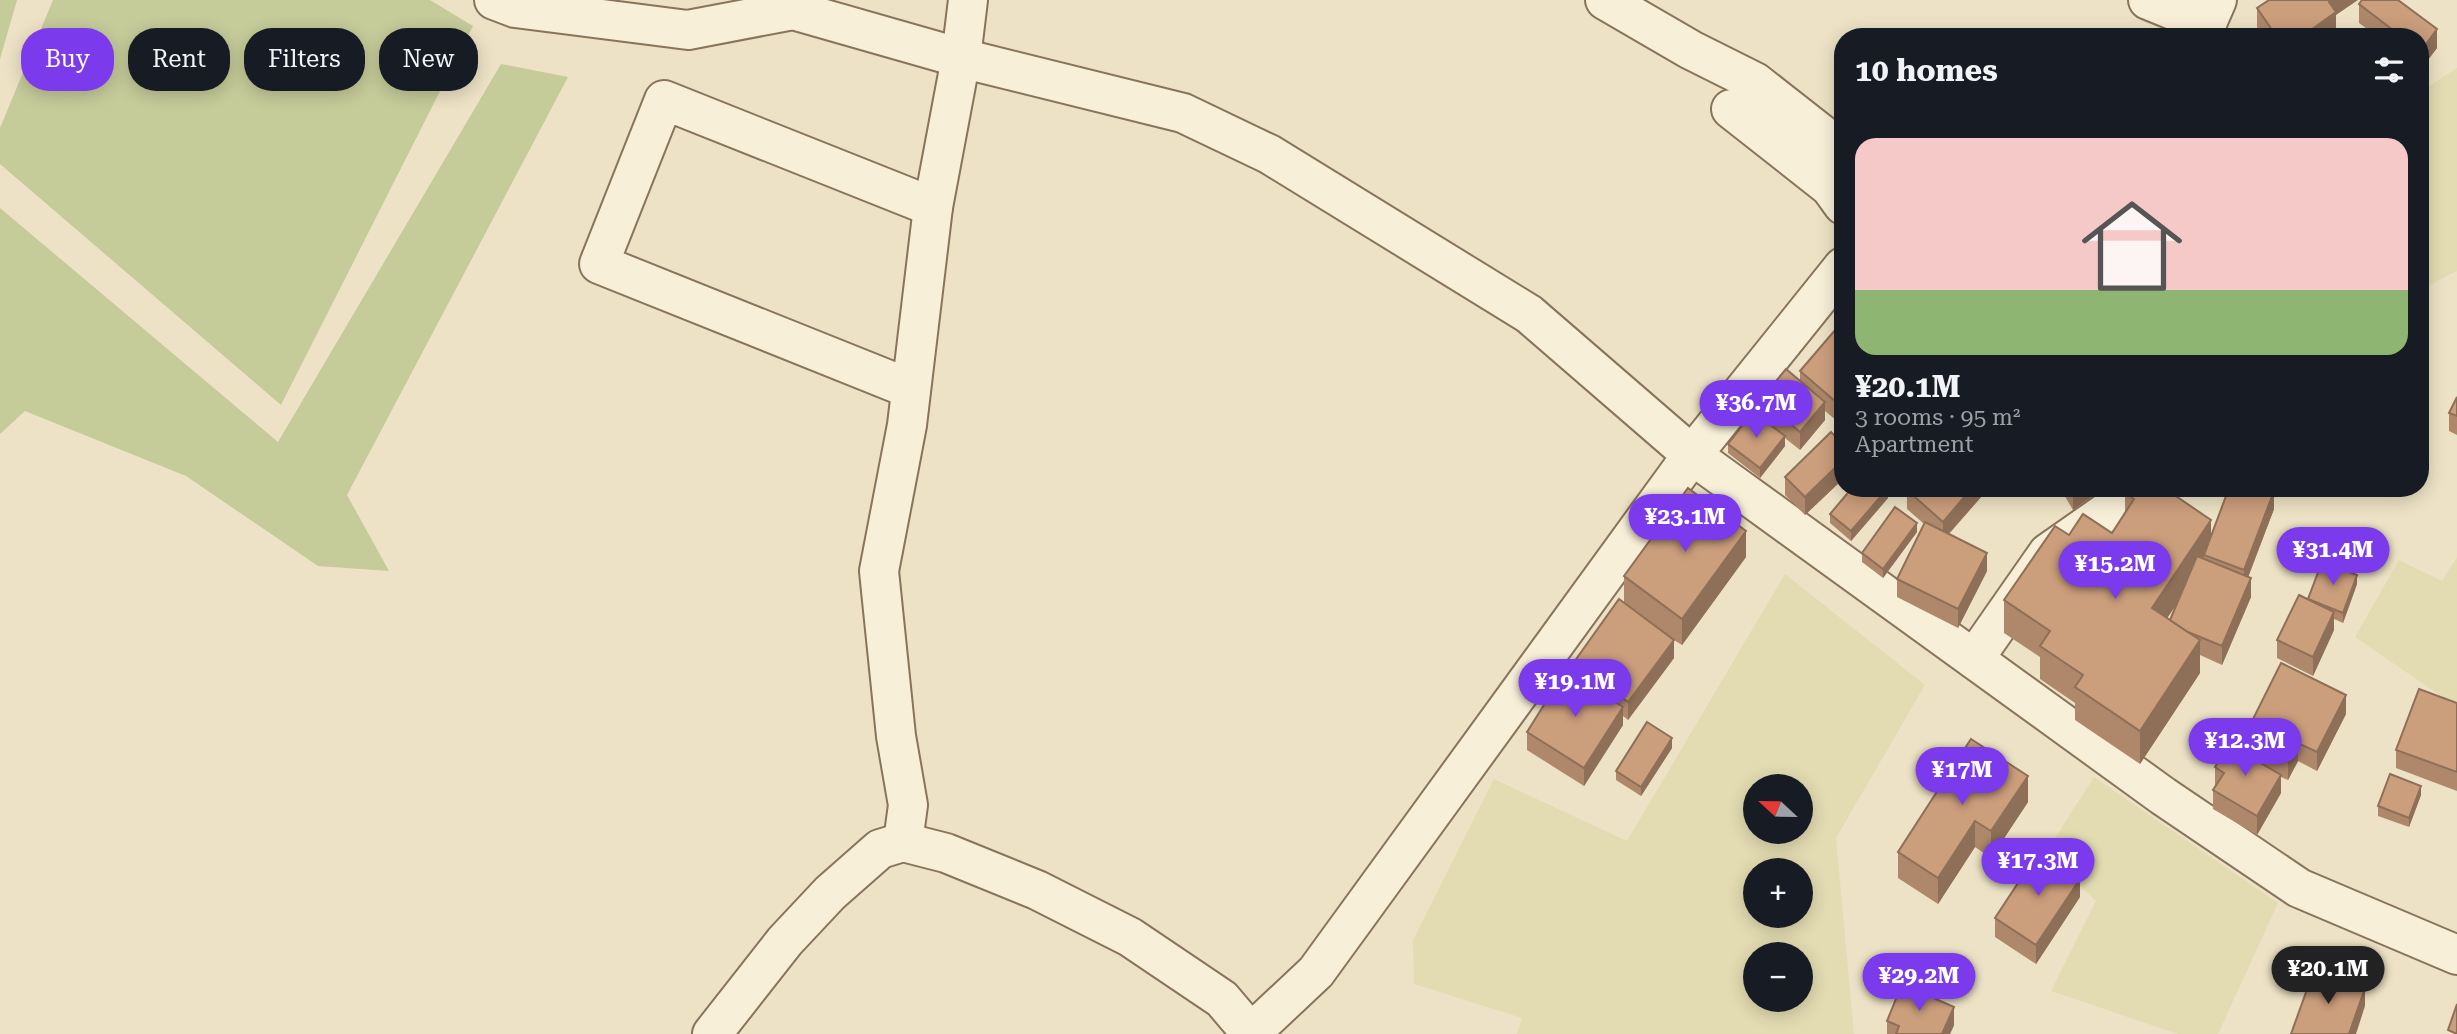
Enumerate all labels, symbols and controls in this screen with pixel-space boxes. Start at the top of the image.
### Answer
chip: Buy [21,28,114,91]
chip: Rent [128,28,230,91]
chip: Filters [244,28,365,91]
chip: New [379,28,478,91]
icon: filters [2370,51,2408,89]
text: 10 homes [1855,53,1998,88]
icon: home [2069,183,2195,309]
text: ¥20.1M [1855,369,1961,404]
pin: ¥36.7M [1699,380,1813,440]
text: ¥36.7M [1716,389,1796,416]
text: 3 rooms · 95 m² [1855,404,2021,431]
text: Apartment [1855,431,1974,458]
pin: ¥23.1M [1628,494,1742,554]
text: ¥23.1M [1645,503,1725,530]
pin: ¥31.4M [2276,528,2390,587]
text: ¥31.4M [2293,536,2373,563]
pin: ¥15.2M [2058,542,2172,601]
text: ¥15.2M [2075,550,2155,577]
pin: ¥19.1M [1518,660,1632,719]
text: ¥19.1M [1535,668,1615,695]
pin: ¥12.3M [2188,718,2302,778]
text: ¥12.3M [2205,727,2285,754]
pin: ¥17M [1921,748,2003,807]
text: ¥17M [1932,756,1992,783]
north arrow [1743,774,1813,844]
map controls [1743,774,1813,1012]
pin: ¥17.3M [1981,838,2095,898]
text: ¥17.3M [1998,847,2078,874]
button: + [1743,858,1813,928]
button: − [1743,942,1813,1012]
pin: ¥20.1M [2271,946,2385,1006]
pin: ¥29.2M [1862,954,1976,1013]
text: ¥20.1M [2288,955,2368,982]
text: ¥29.2M [1879,962,1959,989]

